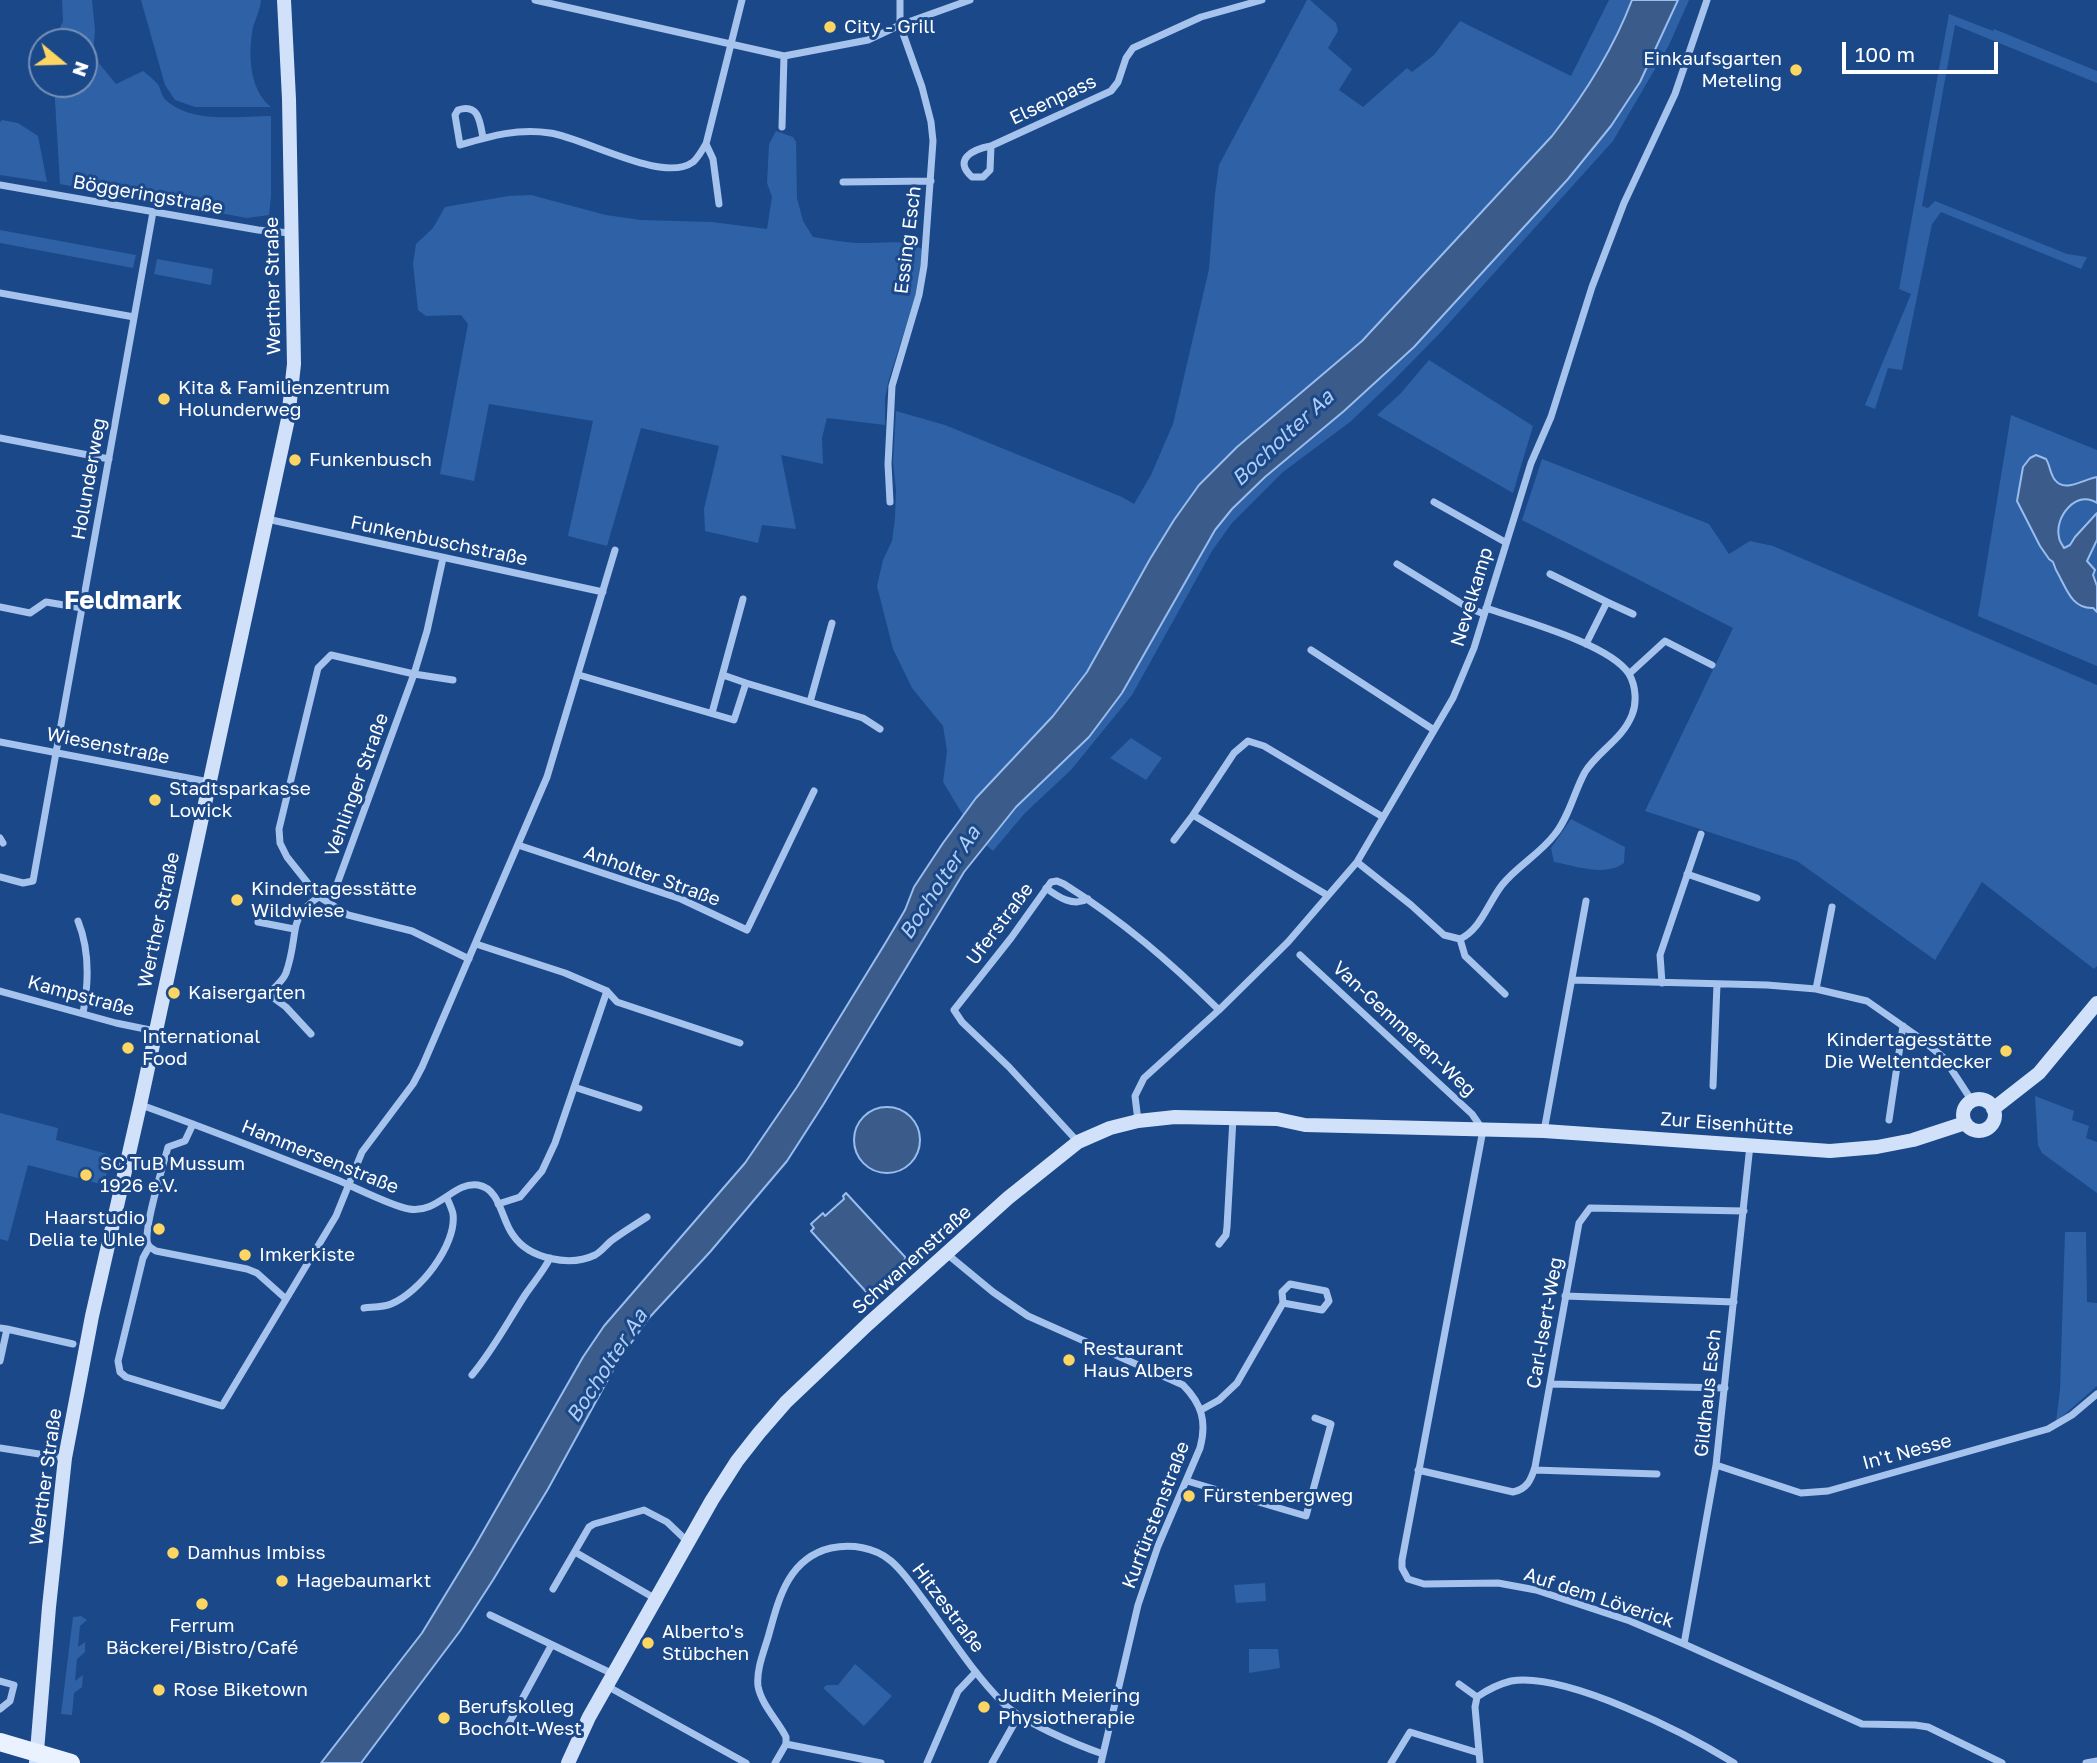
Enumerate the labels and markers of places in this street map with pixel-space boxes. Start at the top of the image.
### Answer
place label: City - Grill [844,16,935,38]
marker: City - Grill [822,19,838,35]
place label: Einkaufsgarten Meteling [1643,48,1782,92]
marker: Einkaufsgarten Meteling [1788,62,1804,78]
place label: Kita & Familienzentrum Holunderweg [178,377,390,421]
marker: Kita & Familienzentrum Holunderweg [156,391,172,407]
place label: Funkenbusch [309,449,432,471]
marker: Funkenbusch [287,452,303,468]
place label: Stadtsparkasse Lowick [169,778,311,822]
marker: Stadtsparkasse Lowick [147,792,163,808]
place label: Kindertagesstätte Wildwiese [251,878,417,922]
marker: Kindertagesstätte Wildwiese [229,892,245,908]
place label: Kaisergarten [188,982,306,1004]
marker: Kaisergarten [166,985,182,1001]
place label: International Food [142,1026,260,1070]
place label: Kindertagesstätte Die Weltentdecker [1824,1029,1992,1073]
marker: International Food [120,1040,136,1056]
marker: Kindertagesstätte Die Weltentdecker [1998,1043,2014,1059]
place label: SC TuB Mussum 1926 e.V. [100,1153,245,1197]
marker: SC TuB Mussum 1926 e.V. [78,1167,94,1183]
place label: Haarstudio Delia te Uhle [28,1207,145,1251]
marker: Haarstudio Delia te Uhle [151,1221,167,1237]
place label: Imkerkiste [259,1244,355,1266]
marker: Imkerkiste [237,1247,253,1263]
place label: Restaurant Haus Albers [1083,1338,1193,1382]
marker: Restaurant Haus Albers [1061,1352,1077,1368]
place label: Fürstenbergweg [1203,1485,1353,1507]
marker: Fürstenbergweg [1181,1488,1197,1504]
place label: Damhus Imbiss [187,1542,326,1564]
marker: Damhus Imbiss [165,1545,181,1561]
place label: Hagebaumarkt [296,1570,431,1592]
marker: Hagebaumarkt [274,1573,290,1589]
marker: Ferrum Bäckerei/Bistro/Café [194,1596,210,1612]
place label: Ferrum Bäckerei/Bistro/Café [106,1615,298,1659]
place label: Alberto's Stübchen [662,1621,749,1665]
marker: Alberto's Stübchen [640,1635,656,1651]
place label: Rose Biketown [173,1679,308,1701]
marker: Rose Biketown [151,1682,167,1698]
place label: Judith Meiering Physiotherapie [998,1685,1140,1729]
place label: Berufskolleg Bocholt-West [458,1696,582,1740]
marker: Judith Meiering Physiotherapie [976,1699,992,1715]
marker: Berufskolleg Bocholt-West [436,1710,452,1726]

